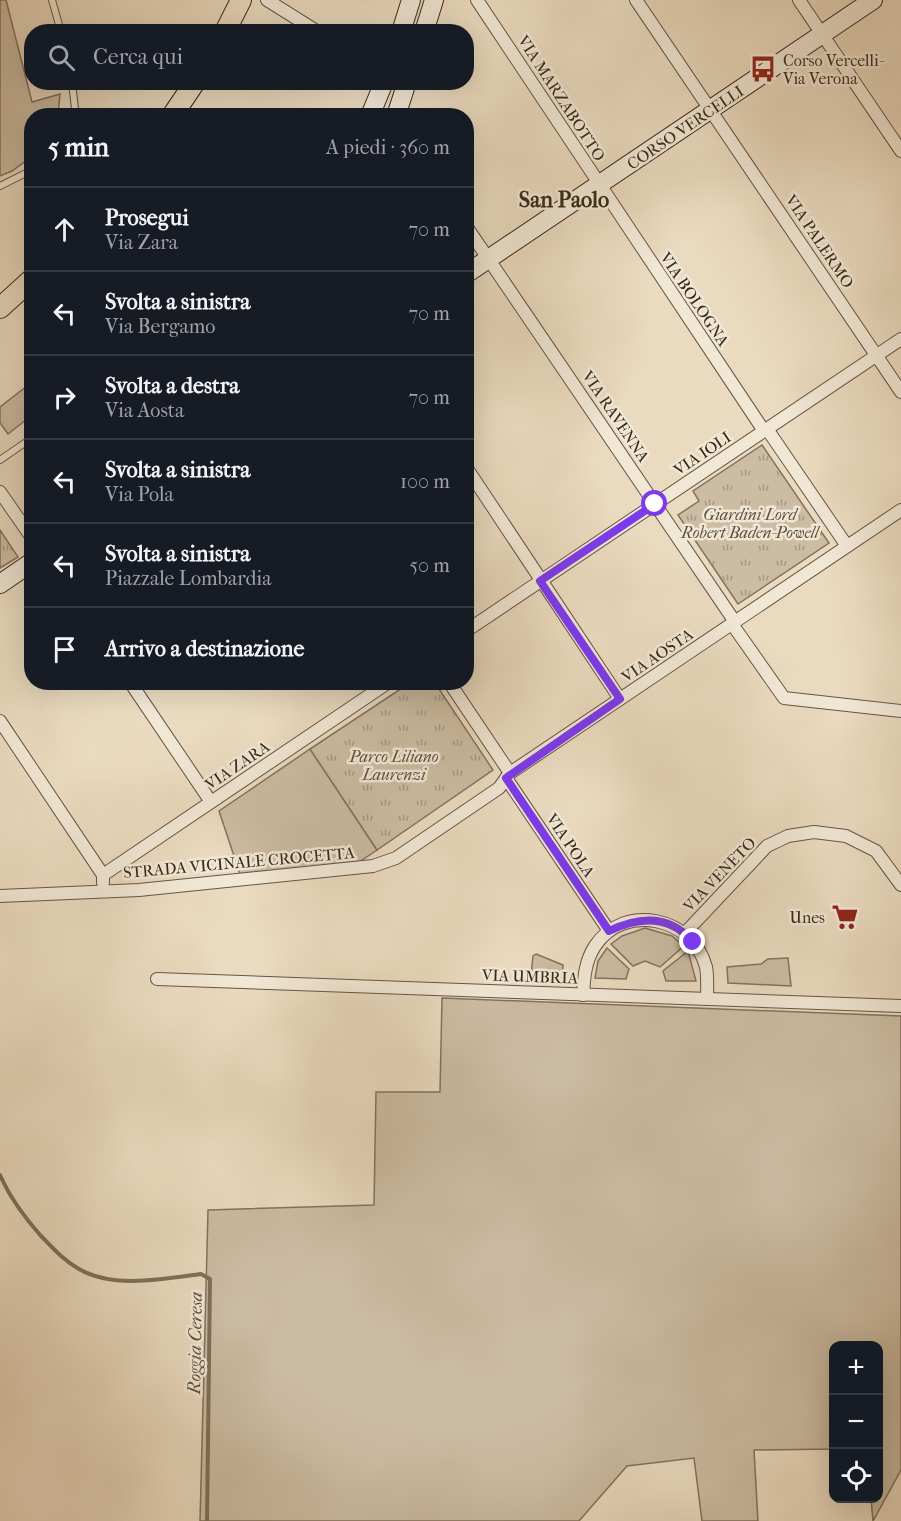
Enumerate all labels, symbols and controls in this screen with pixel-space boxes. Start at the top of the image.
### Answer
search box [24,24,474,90]
street label: VIA MARZABOTTO [513,31,609,165]
icon: search [45,41,78,74]
text: Cerca qui [93,44,183,70]
place label: Corso Vercelli- Via Verona [782,51,885,88]
bus stop icon: Corso Vercelli- Via Verona [748,54,778,84]
street label: CORSO VERCELLI [623,81,747,173]
text: 5 min [48,132,109,163]
text: A piedi · 360 m [326,136,450,159]
district label: San Paolo [519,187,609,213]
street label: VIA PALERMO [781,190,858,291]
text: Prosegui [105,205,189,231]
icon: ahead [48,213,81,246]
text: 70 m [408,218,450,241]
text: Via Zara [105,231,178,254]
street label: VIA BOLOGNA [656,248,733,350]
text: Svolta a sinistra [105,289,250,315]
icon: left [48,297,81,330]
text: 70 m [408,302,450,325]
text: Via Bergamo [105,315,215,338]
street label: VIA RAVENNA [578,366,653,466]
text: Svolta a destra [105,373,239,399]
icon: right [48,381,81,414]
text: 70 m [408,386,450,409]
text: Via Aosta [105,399,184,422]
street label: VIA IOLI [669,427,734,480]
text: Svolta a sinistra [105,457,250,483]
icon: left [48,465,81,498]
text: 100 m [400,470,450,493]
text: Via Pola [105,483,174,506]
route start [641,490,667,516]
park label: Giardini Lord Robert Baden-Powell [680,505,821,542]
text: Svolta a sinistra [105,541,250,567]
icon: left [48,549,81,582]
text: 50 m [409,554,450,577]
text: Piazzale Lombardia [105,567,272,590]
street label: VIA AOSTA [617,624,697,687]
icon: arrive [48,633,81,666]
text: Arrivo a destinazione [105,636,304,662]
street label: VIA ZARA [201,737,274,794]
park label: Parco Liliano Laurenzi [348,747,439,784]
street label: VIA POLA [542,809,599,881]
street label: VIA VENETO [678,833,760,916]
street label: STRADA VICINALE CROCETTA [123,843,356,882]
supermarket icon: Unes [830,902,860,932]
place label: Unes [790,908,825,927]
route end [679,928,705,954]
street label: VIA UMBRIA [481,965,579,988]
water label: Roggia Ceresa [184,1291,207,1396]
map controls [829,1341,883,1503]
button: + [829,1341,883,1395]
button: − [829,1395,883,1449]
button: locate [829,1449,883,1503]

